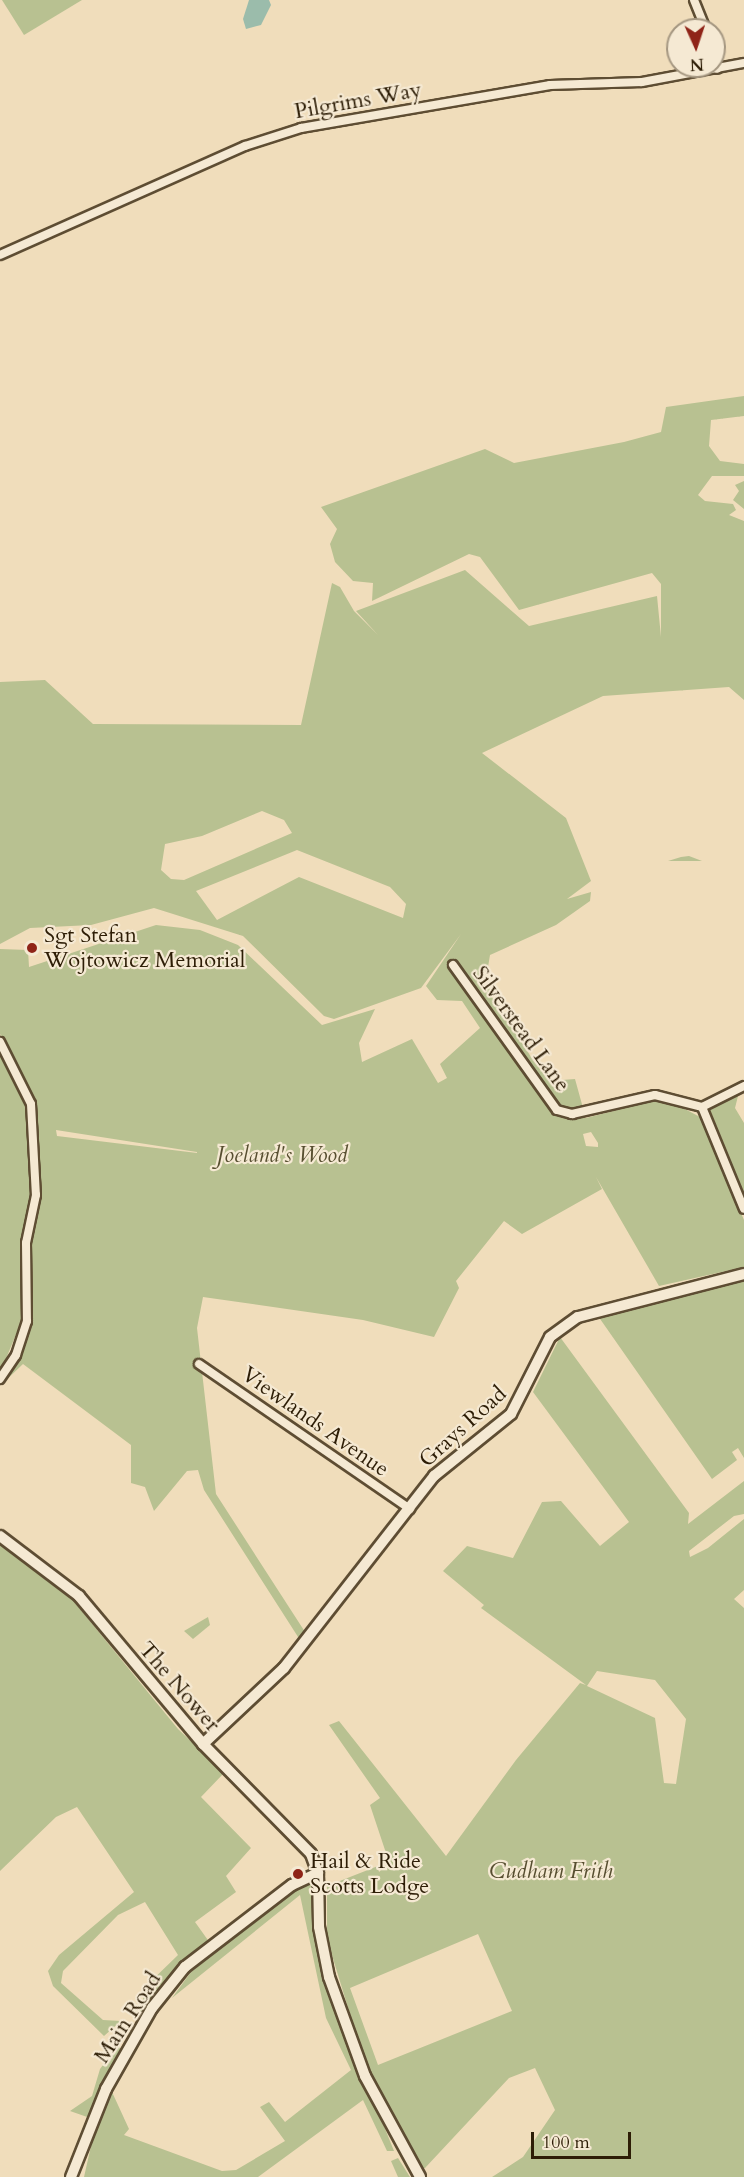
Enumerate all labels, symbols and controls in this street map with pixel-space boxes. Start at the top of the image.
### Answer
north arrow [666,18,726,78]
text: N [689,53,704,75]
street label: Pilgrims Way [292,77,424,125]
place label: Sgt Stefan Wojtowicz Memorial [44,922,245,974]
marker: Sgt Stefan Wojtowicz Memorial [25,941,39,955]
street label: Silverstead Lane [467,961,575,1097]
park label: Joeland's Wood [217,1143,347,1169]
street label: Viewlands Avenue [236,1361,394,1483]
street label: Grays Road [414,1381,512,1473]
street label: The Nower [133,1637,225,1737]
place label: Hail & Ride Scotts Lodge [310,1848,429,1900]
park label: Cudham Frith [489,1859,613,1885]
marker: Hail & Ride Scotts Lodge [291,1867,305,1881]
street label: Main Road [89,1968,167,2068]
scale bar [534,2120,634,2158]
text: 100 m [542,2130,590,2155]

